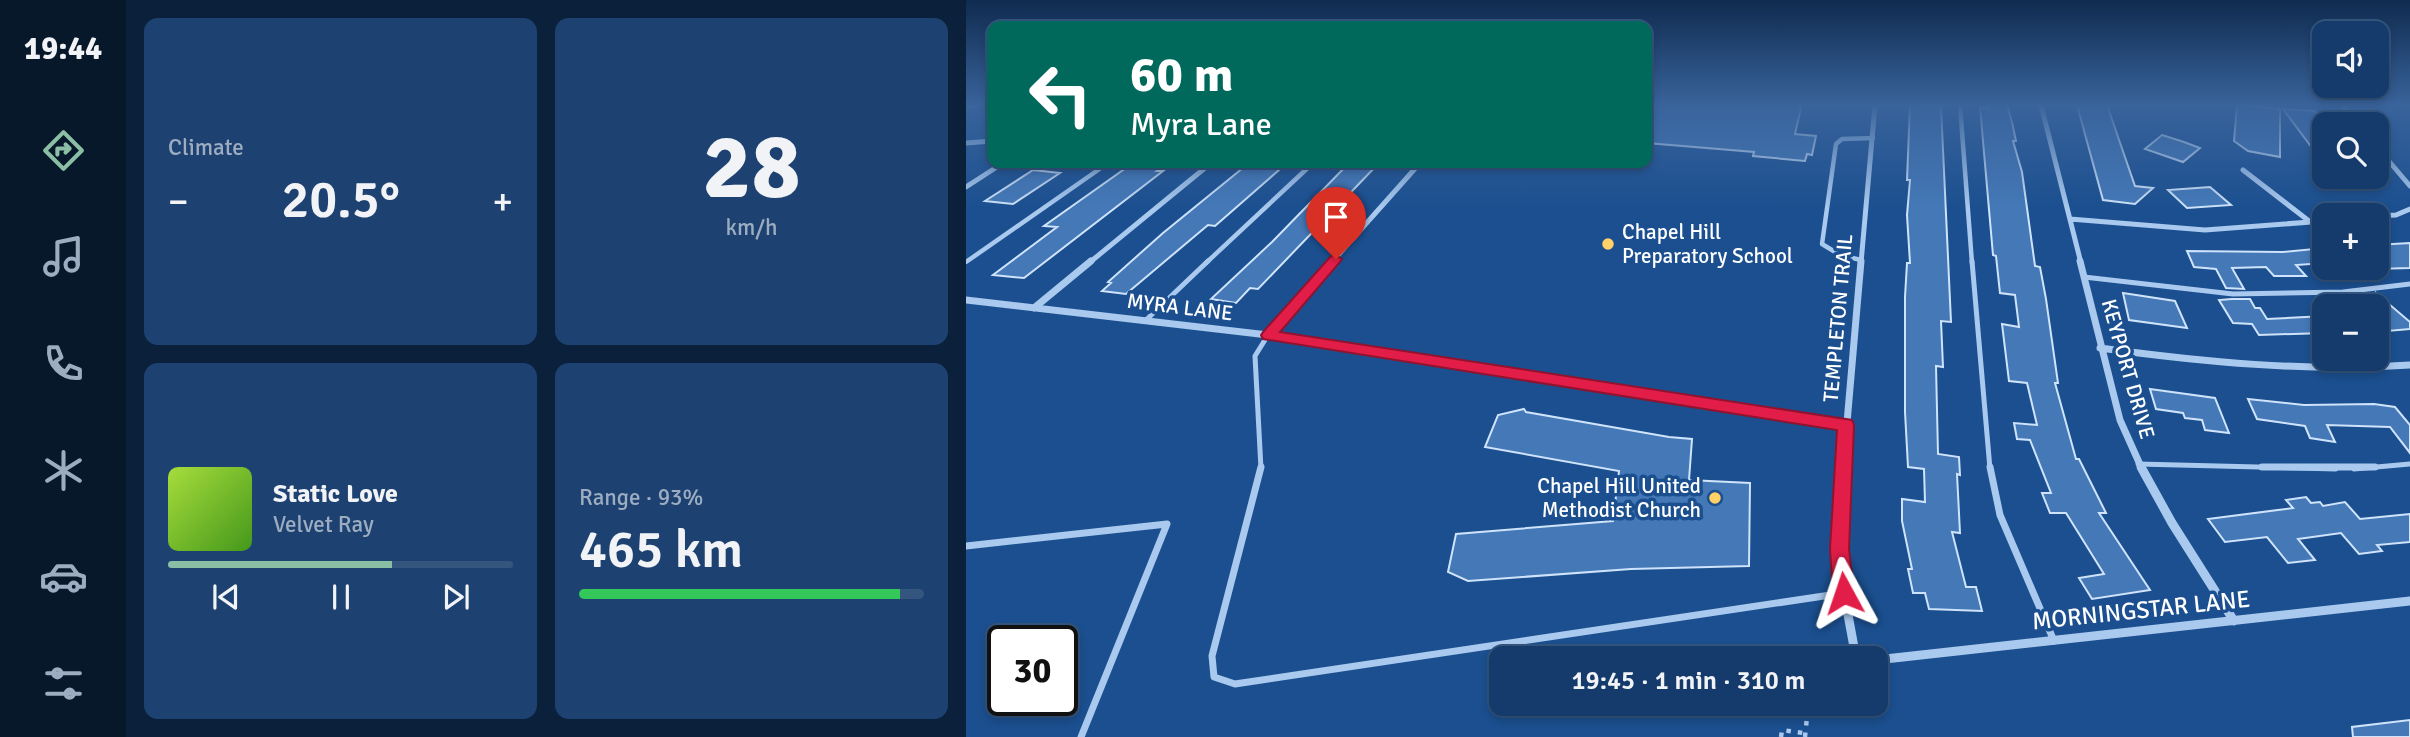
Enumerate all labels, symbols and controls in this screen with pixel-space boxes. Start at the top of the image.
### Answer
map controls [2312,21,2389,371]
button: sound [2312,21,2389,98]
text: 19:44 [24,29,102,68]
text: 60 m [1130,45,1233,105]
icon: left [1015,49,1106,140]
text: Myra Lane [1130,105,1272,144]
text: 28 [702,111,801,224]
button: search [2312,112,2389,189]
icon: directions [39,126,88,175]
text: Climate [168,133,244,162]
text: 20.5° [281,168,400,232]
text: − [168,178,189,225]
text: + [492,178,513,225]
pin [1306,187,1366,259]
icon: arrive [1317,198,1355,236]
button: + [2312,203,2389,280]
text: km/h [725,213,778,242]
place label: Chapel Hill Preparatory School [1622,219,1793,269]
icon: music [39,232,88,281]
street label: TEMPLETON TRAIL [1818,233,1858,403]
marker: Chapel Hill Preparatory School [1600,236,1616,252]
street label: MYRA LANE [1125,288,1235,326]
button: − [2312,294,2389,371]
street label: KEYPORT DRIVE [2096,296,2160,442]
icon: phone [39,339,88,388]
icon: climate [39,446,88,495]
place label: Chapel Hill United Methodist Church [1537,473,1701,523]
text: Static Love [273,478,398,510]
text: Range · 93% [579,483,703,512]
marker: Chapel Hill United Methodist Church [1707,490,1723,506]
text: Velvet Ray [273,510,374,539]
text: 465 km [579,518,743,582]
icon: car [39,552,88,601]
position arrow [1807,556,1881,630]
icon: previous [207,578,245,616]
icon: pause [322,578,360,616]
icon: next [437,578,475,616]
street label: MORNINGSTAR LANE [2031,584,2251,636]
speed limit sign: 30 [987,625,1078,716]
icon: filters [39,659,88,708]
text: 19:45 · 1 min · 310 m [1572,665,1805,697]

